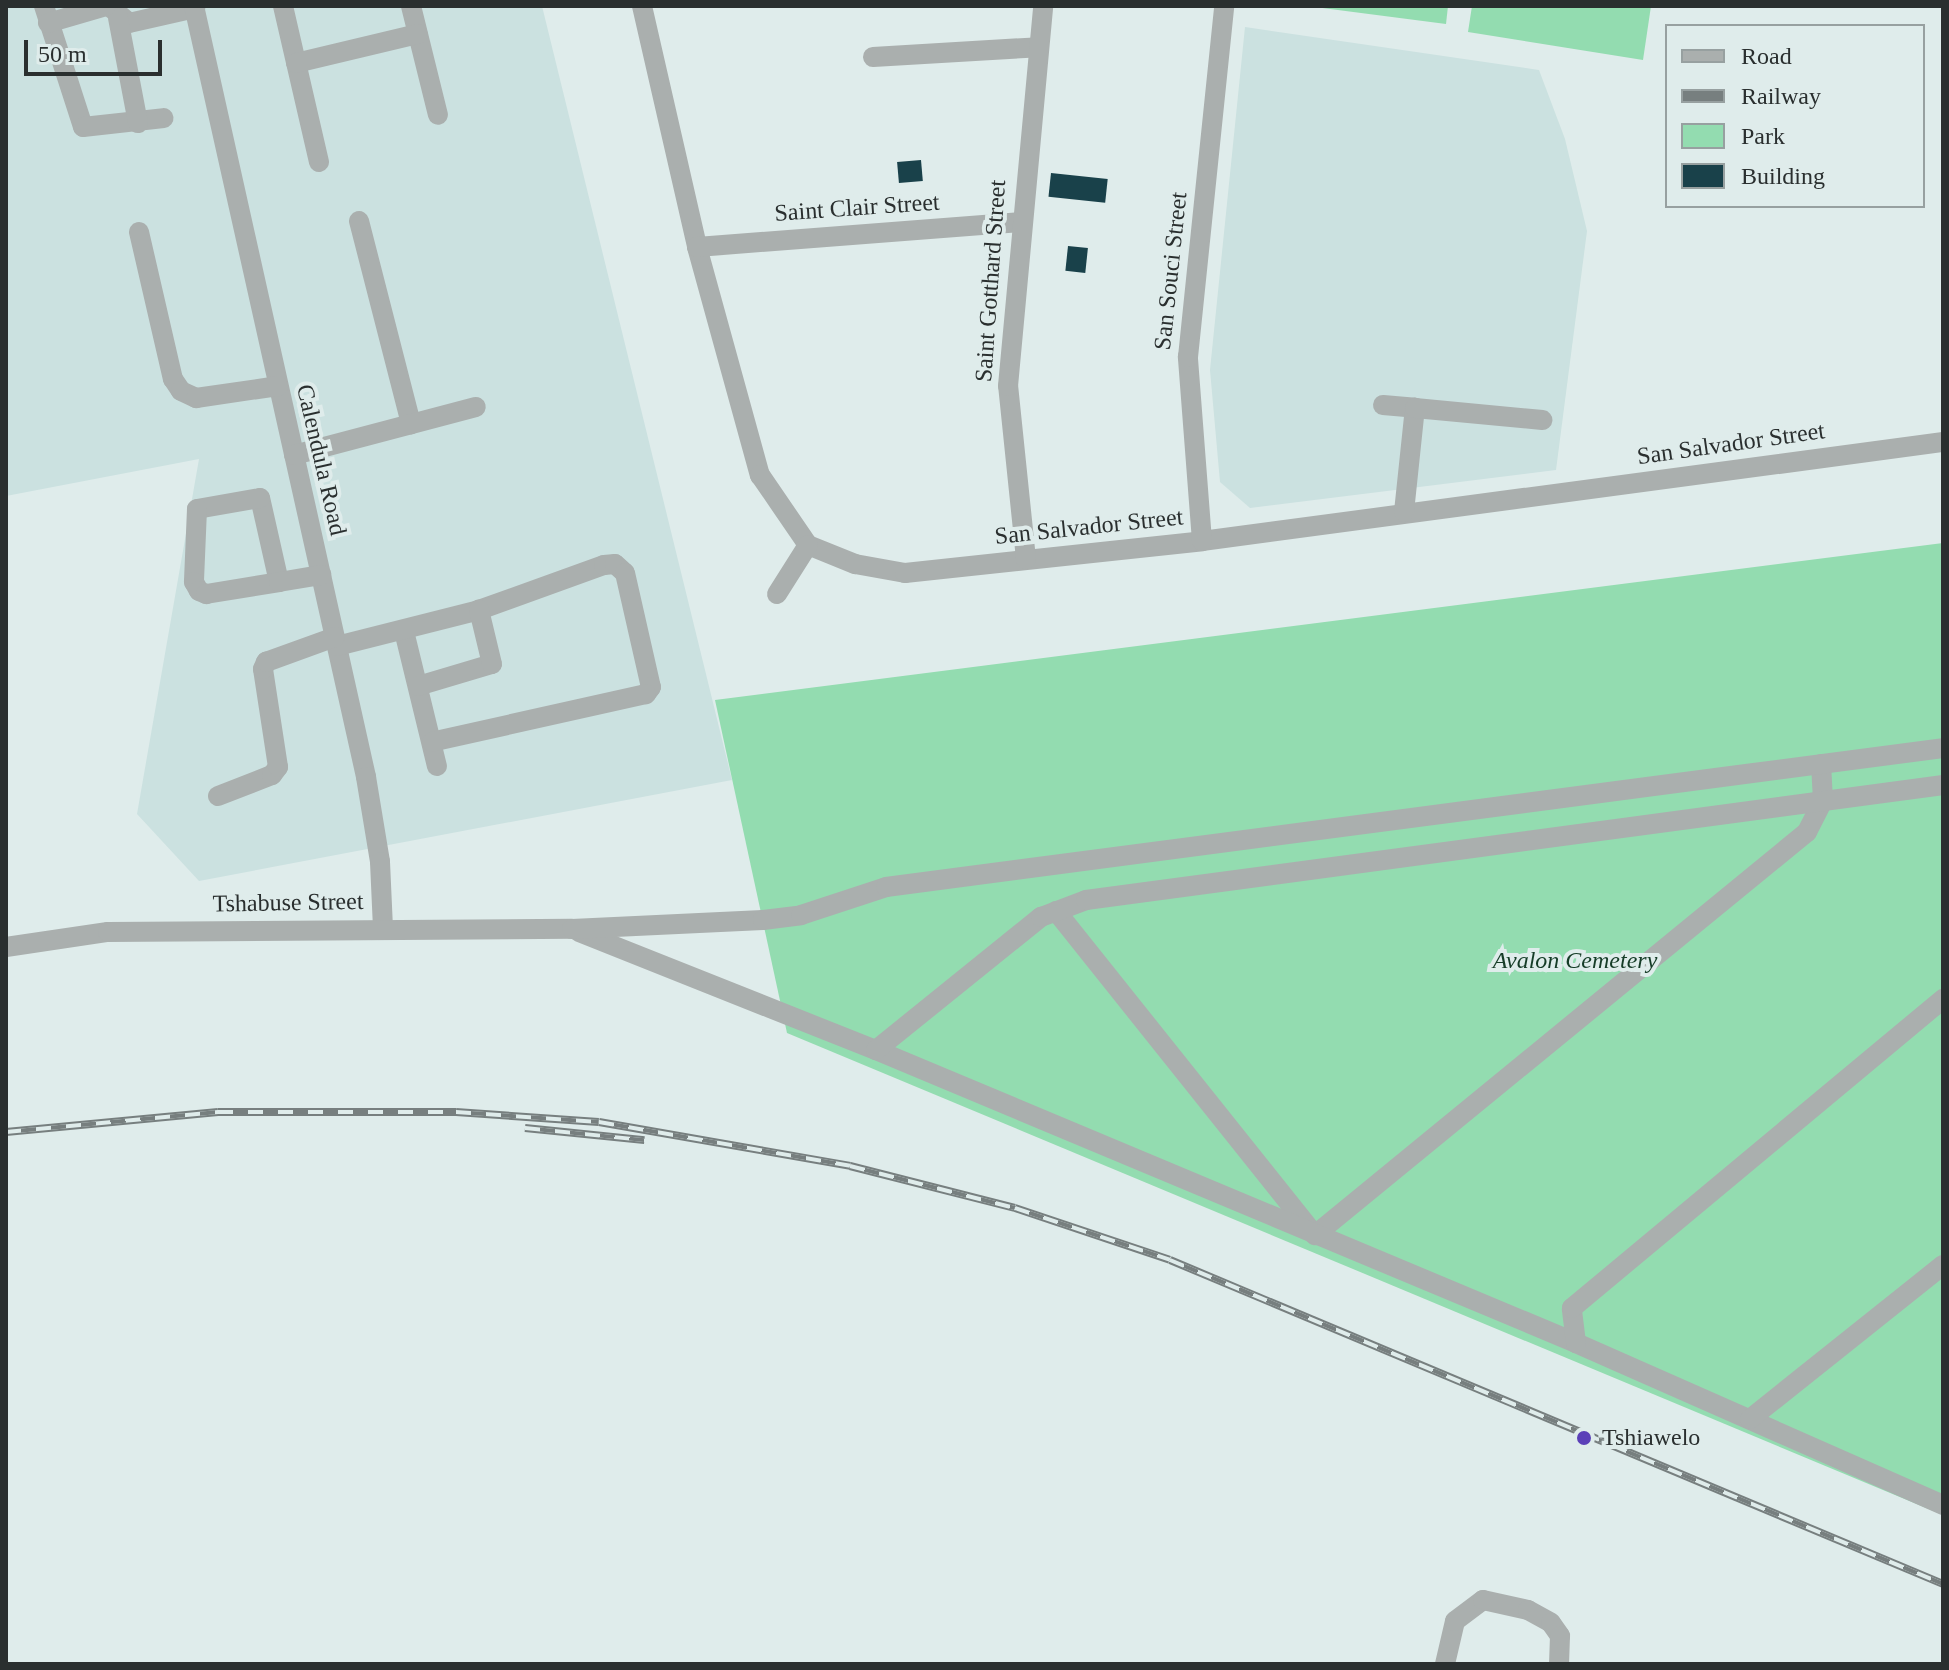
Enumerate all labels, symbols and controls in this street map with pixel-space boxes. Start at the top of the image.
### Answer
scale bar [28,24,166,74]
legend [1665,24,1925,208]
text: 50 m [38,41,87,67]
text: Road [1741,43,1792,69]
text: Railway [1741,83,1821,109]
text: Park [1741,123,1785,149]
text: Building [1741,163,1825,189]
street label: Saint Gotthard Street [970,179,1012,383]
street label: Saint Clair Street [774,188,940,228]
street label: San Souci Street [1148,191,1194,351]
street label: Calendula Road [290,382,352,538]
street label: San Salvador Street [1635,417,1827,471]
street label: San Salvador Street [993,503,1185,551]
street label: Tshabuse Street [212,887,364,919]
park label: Avalon Cemetery [1493,947,1657,975]
place label: Tshiawelo [1602,1424,1700,1452]
marker: Tshiawelo [1573,1427,1595,1449]

